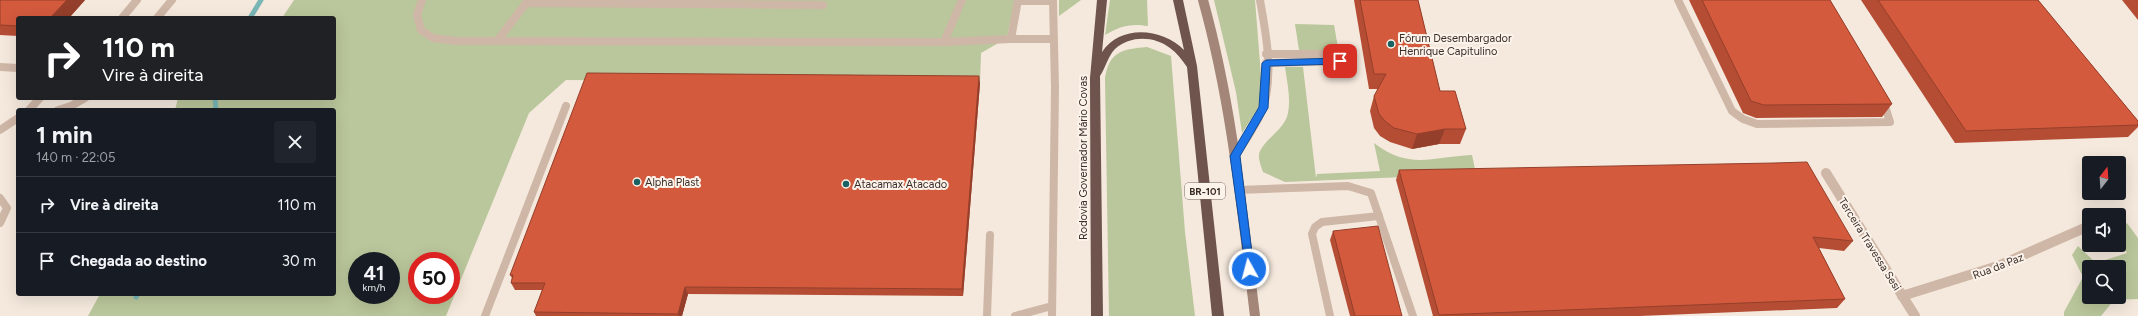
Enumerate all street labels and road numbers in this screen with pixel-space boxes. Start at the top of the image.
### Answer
street label: Rodovia Governador Mário Covas [1077,76,1090,240]
road number: BR-101 [1185,183,1225,199]
street label: Terceira Travessa Sesi [1836,195,1903,293]
street label: Rua da Paz [1971,251,2025,282]

